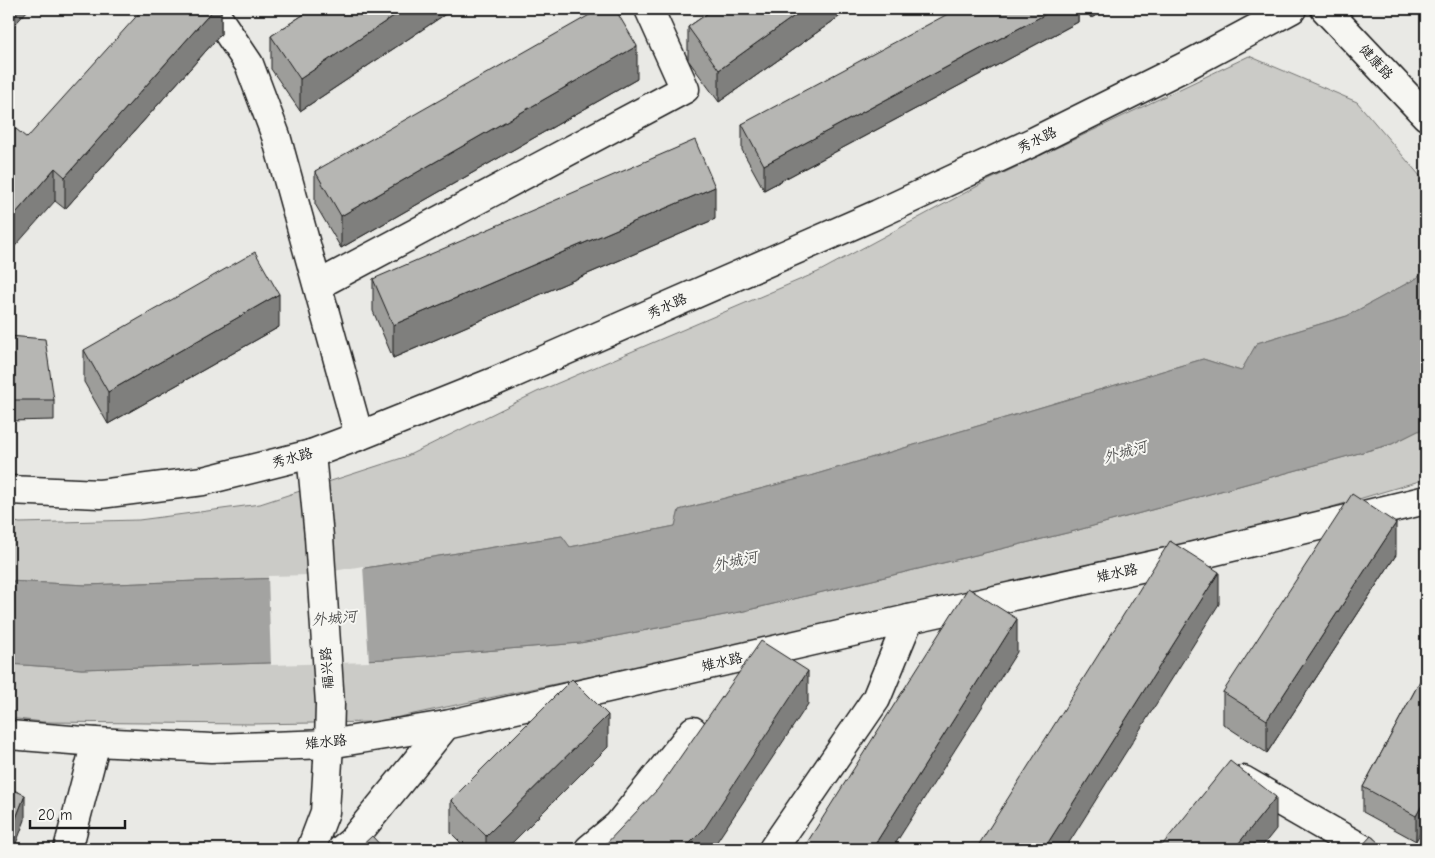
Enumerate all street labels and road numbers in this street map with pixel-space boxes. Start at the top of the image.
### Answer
street label: 健康路 [1355,41,1397,83]
street label: 秀水路 [1014,123,1060,157]
street label: 秀水路 [644,290,690,322]
street label: 秀水路 [270,444,314,472]
street label: 雉水路 [1095,560,1139,586]
street label: 福兴路 [317,646,337,690]
street label: 雉水路 [700,649,744,675]
street label: 雉水路 [304,732,348,752]

